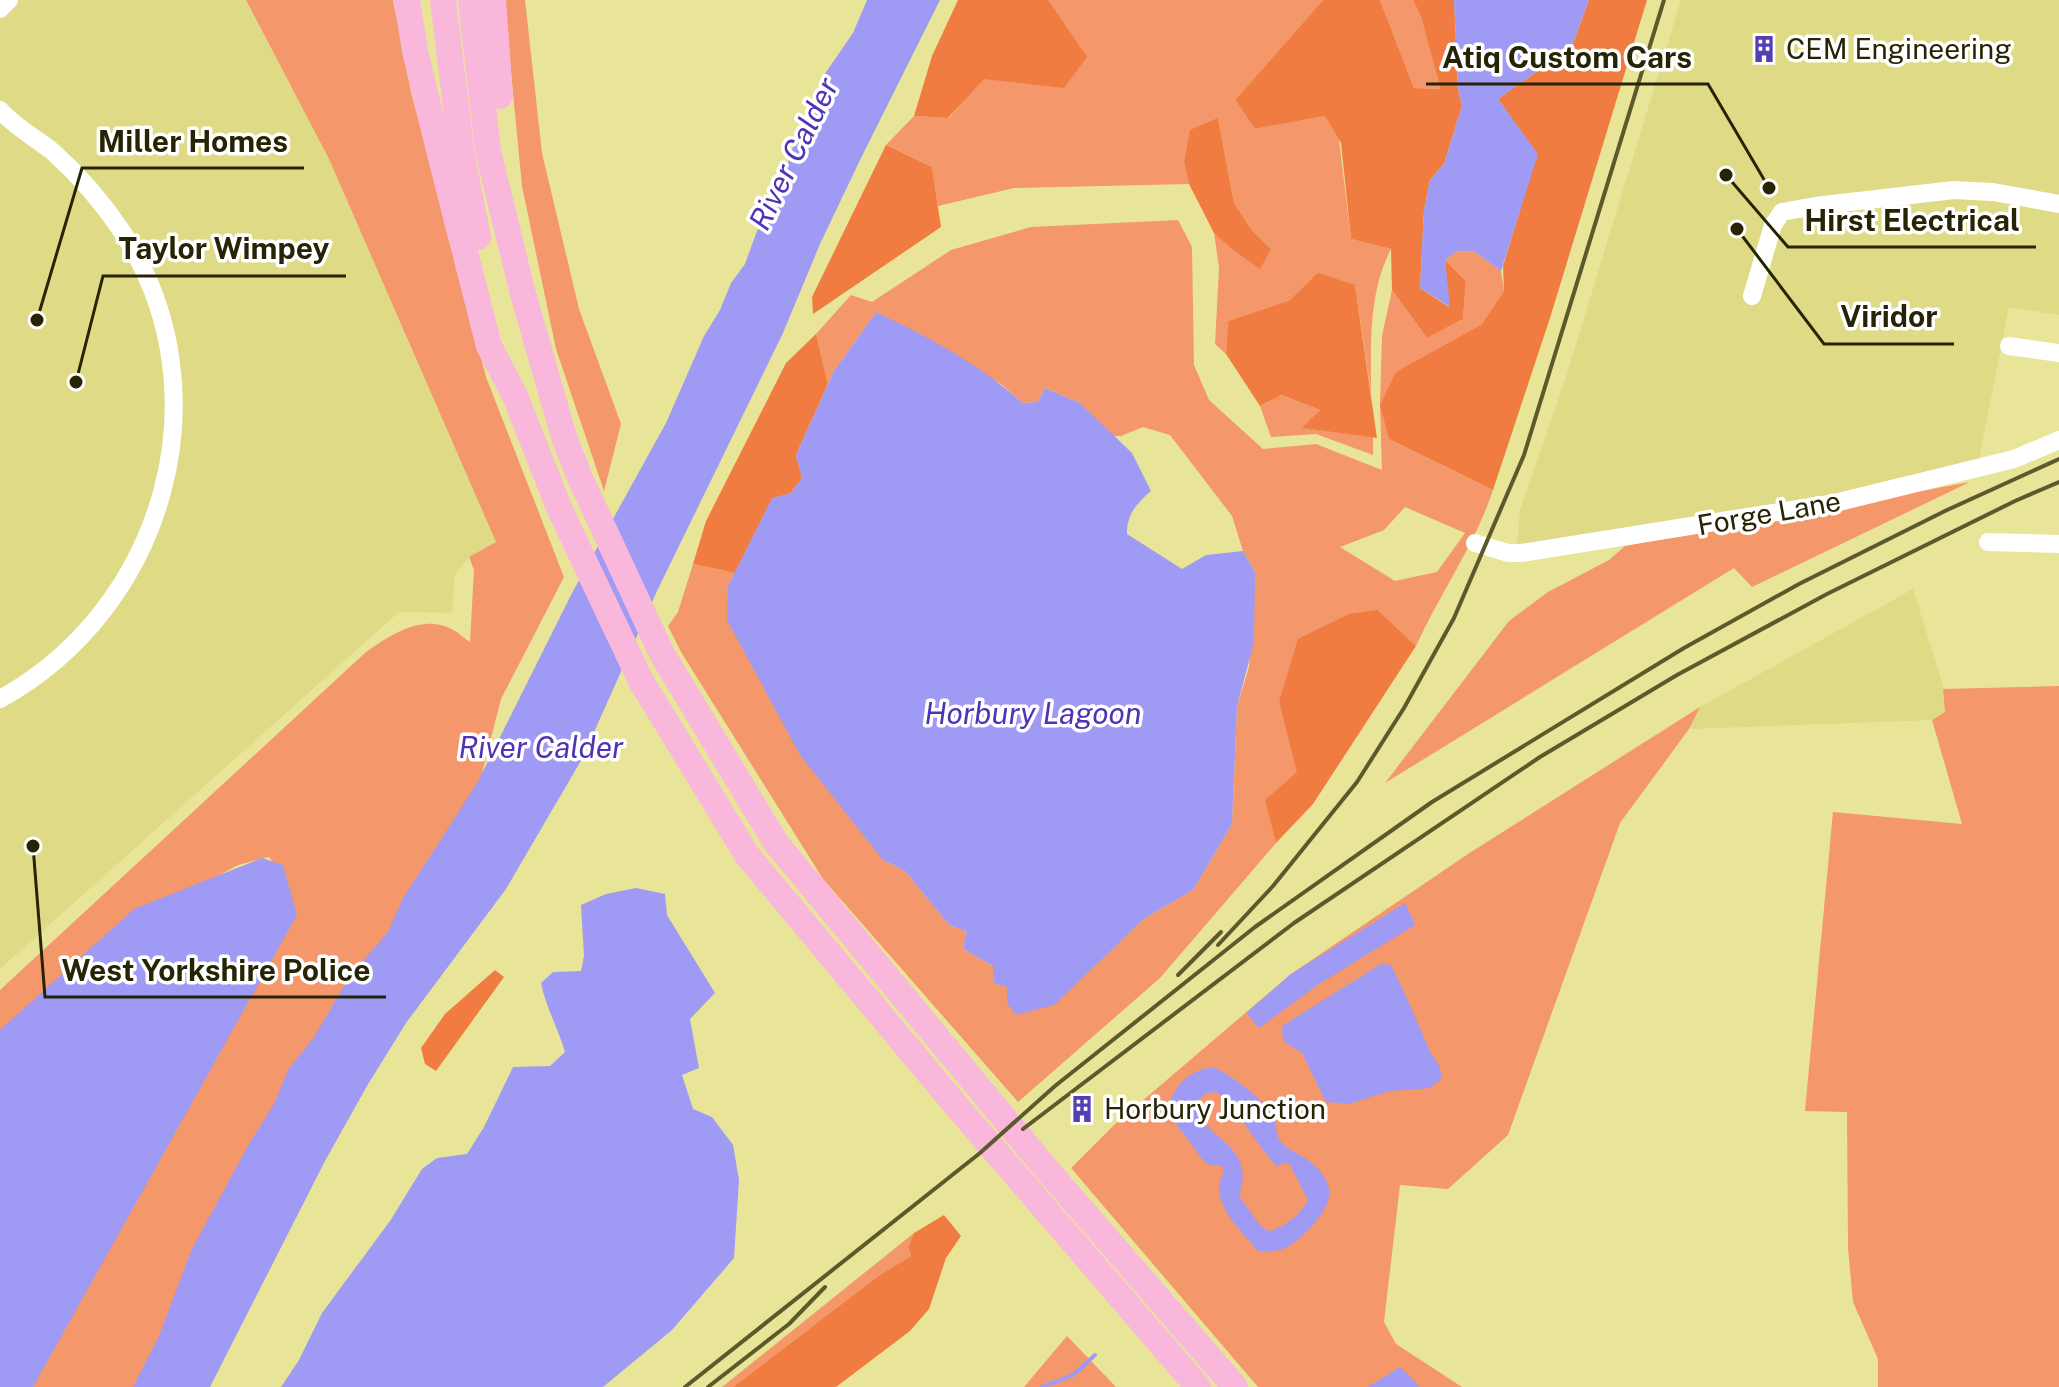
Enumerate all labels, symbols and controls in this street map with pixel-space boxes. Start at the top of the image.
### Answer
callout: Atiq Custom Cars [1426,30,1708,84]
place label: CEM Engineering [1786,32,2012,65]
building icon: CEM Engineering [1749,34,1779,64]
text: Atiq Custom Cars [1442,39,1692,75]
water label: River Calder [741,71,846,235]
callout: Miller Homes [82,114,304,168]
text: Miller Homes [98,123,288,159]
callout: Hirst Electrical [1788,193,2036,247]
text: Hirst Electrical [1804,202,2020,238]
callout: Taylor Wimpey [103,222,346,276]
text: Taylor Wimpey [119,230,330,266]
callout: Viridor [1824,290,1954,344]
text: Viridor [1840,298,1938,334]
street label: Forge Lane [1695,484,1843,541]
water label: Horbury Lagoon [924,695,1142,731]
water label: River Calder [459,729,624,765]
callout: West Yorkshire Police [45,943,386,997]
text: West Yorkshire Police [62,952,370,988]
place label: Horbury Junction [1104,1092,1326,1125]
building icon: Horbury Junction [1067,1094,1097,1124]

